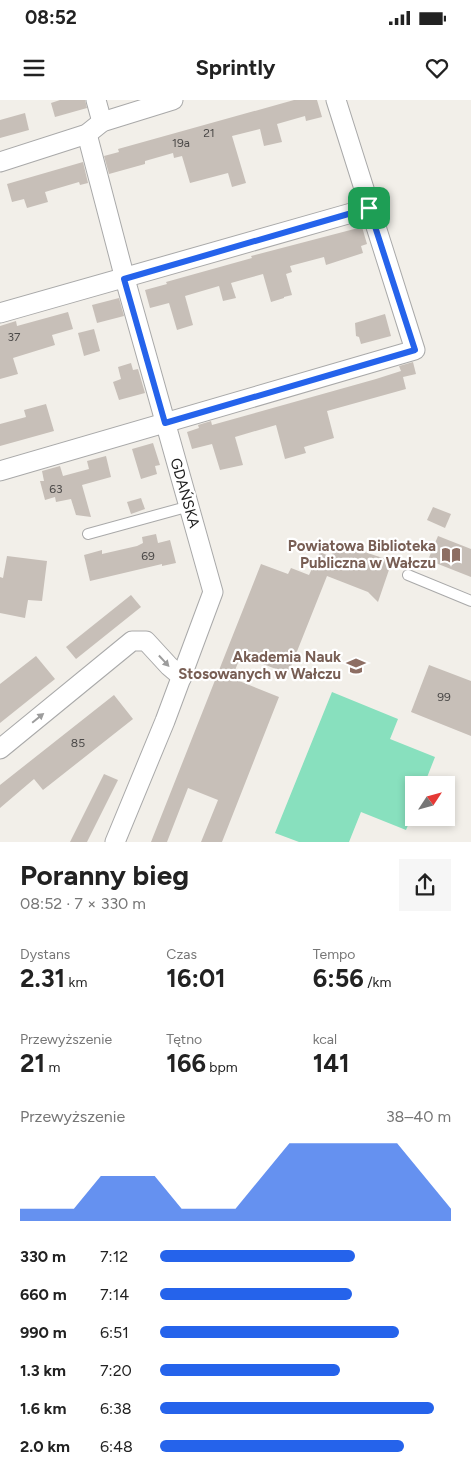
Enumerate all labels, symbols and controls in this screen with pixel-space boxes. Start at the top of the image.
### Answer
text: 08:52 [25,6,77,29]
icon: menu [20,54,48,82]
text: Sprintly [195,54,276,81]
icon: heart [423,54,451,82]
house number: 21 [203,126,215,140]
house number: 19a [172,136,190,150]
pin [348,187,390,229]
icon: arrive [355,194,383,222]
house number: 37 [8,330,21,344]
street label: GDAŃSKA [166,456,204,530]
house number: 63 [49,482,63,496]
place label: Powiatowa Biblioteka Publiczna w Wałczu [288,537,436,572]
library icon: Powiatowa Biblioteka Publiczna w Wałczu [440,544,462,566]
house number: 69 [141,549,155,563]
place label: Akademia Nauk Stosowanych w Wałczu [178,648,341,683]
one-way arrow [158,654,170,666]
school or university icon: Akademia Nauk Stosowanych w Wałczu [345,655,367,677]
house number: 99 [437,690,451,704]
one-way arrow [31,713,44,724]
house number: 85 [71,736,85,750]
north arrow [405,776,455,826]
map controls [405,776,455,826]
text: Poranny bieg [20,858,189,892]
button: share [399,859,451,911]
text: 08:52 · 7 × 330 m [20,894,146,913]
text: Dystans [20,946,70,963]
text: Czas [166,946,197,963]
text: Tempo [313,946,355,963]
text: 2.31 [20,963,65,993]
text: 16:01 [166,963,226,993]
text: 6:56 [313,963,364,993]
text: km [65,974,87,991]
text: /km [364,974,391,991]
text: Przewyższenie [20,1031,112,1048]
text: Tętno [166,1031,202,1048]
text: kcal [313,1031,337,1048]
text: 21 [20,1048,45,1078]
text: 166 [166,1048,206,1078]
text: 141 [313,1048,350,1078]
text: m [45,1059,60,1076]
text: bpm [206,1059,238,1076]
text: Przewyższenie [20,1107,125,1126]
text: 38–40 m [386,1107,451,1126]
text: 330 m [20,1247,66,1266]
text: 7:12 [100,1247,128,1266]
text: 660 m [20,1285,67,1304]
text: 7:14 [100,1285,129,1304]
text: 990 m [20,1323,67,1342]
text: 6:51 [100,1323,129,1342]
text: 1.3 km [20,1361,66,1380]
text: 7:20 [100,1361,132,1380]
text: 1.6 km [20,1399,66,1418]
text: 6:38 [100,1399,132,1418]
text: 2.0 km [20,1437,70,1456]
text: 6:48 [100,1437,133,1456]

